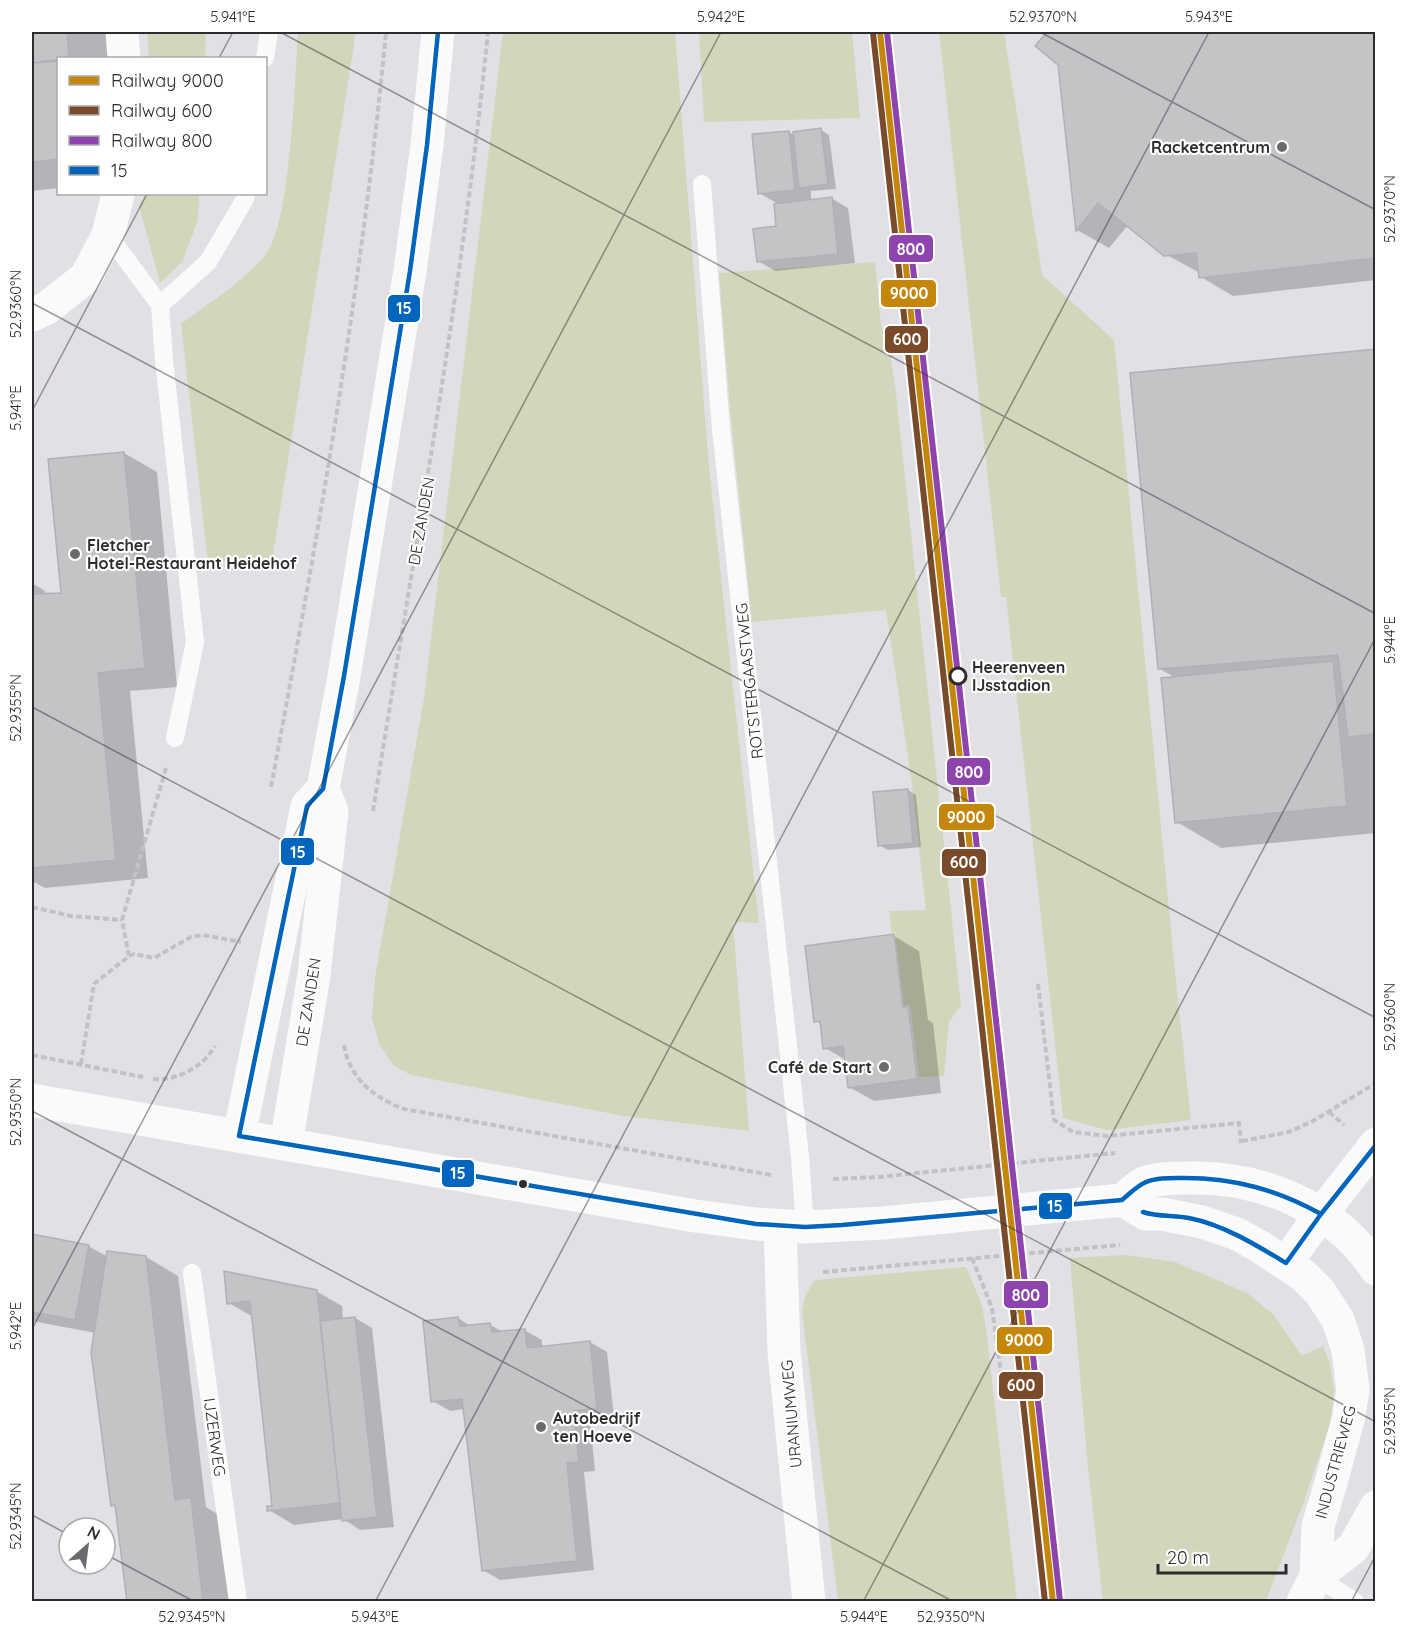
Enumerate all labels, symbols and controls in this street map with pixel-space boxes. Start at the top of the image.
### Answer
text: 5.941°E [210,7,256,26]
text: 5.942°E [697,7,745,26]
text: 52.9370°N [1009,7,1077,26]
text: 5.943°E [1185,7,1233,26]
legend [57,57,267,195]
text: Railway 9000 [111,69,224,92]
text: Railway 600 [111,99,213,122]
text: Railway 800 [111,129,213,152]
place label: Racketcentrum [1151,137,1270,157]
marker: Racketcentrum [1275,140,1289,154]
text: 15 [111,159,127,182]
text: 52.9370°N [1380,175,1399,243]
line badge: 800 [888,234,934,263]
text: 800 [897,239,925,259]
text: 52.9360°N [6,270,25,338]
line badge: 9000 [880,279,937,308]
text: 9000 [890,283,928,303]
line badge: 15 [387,294,421,323]
text: 15 [396,298,412,318]
line badge: 600 [884,325,929,354]
text: 600 [893,329,921,349]
text: 5.941°E [6,385,25,431]
street label: DE ZANDEN [403,475,439,567]
place label: Fletcher Hotel-Restaurant Heidehof [87,535,297,573]
marker: Fletcher Hotel-Restaurant Heidehof [68,547,82,561]
street label: ROTSTERGAASTWEG [731,602,767,760]
text: 5.944°E [1380,616,1399,664]
place label: Heerenveen IJsstadion [972,657,1065,695]
marker: Heerenveen IJsstadion [949,667,967,685]
text: 52.9355°N [6,674,25,742]
line badge: 800 [946,757,991,786]
text: 800 [955,762,983,782]
line badge: 9000 [938,803,995,831]
text: 9000 [947,807,985,827]
line badge: 15 [280,837,315,866]
text: 15 [290,842,306,862]
line badge: 600 [941,848,987,877]
text: 600 [950,852,978,872]
street label: DE ZANDEN [291,956,325,1048]
text: 52.9360°N [1380,983,1399,1051]
place label: Café de Start [768,1057,872,1077]
marker: Café de Start [877,1060,891,1074]
text: 52.9350°N [6,1078,25,1146]
line badge: 15 [441,1159,475,1188]
text: 15 [450,1163,466,1183]
unlabelled marker [517,1178,529,1190]
line badge: 15 [1038,1192,1073,1220]
text: 15 [1047,1196,1063,1216]
line badge: 800 [1003,1280,1049,1309]
text: 800 [1012,1285,1040,1305]
text: 5.942°E [6,1302,25,1350]
line badge: 9000 [996,1326,1053,1355]
text: 9000 [1005,1330,1043,1350]
street label: URANIUMWEG [776,1359,806,1469]
line badge: 600 [998,1371,1044,1400]
text: 600 [1007,1375,1035,1395]
text: 52.9355°N [1380,1387,1399,1455]
street label: IJZERWEG [200,1397,230,1477]
street label: INDUSTRIEWEG [1310,1403,1360,1521]
place label: Autobedrijf ten Hoeve [553,1408,641,1446]
marker: Autobedrijf ten Hoeve [534,1420,548,1434]
text: 52.9345°N [6,1482,25,1550]
north arrow [57,1516,117,1576]
text: N [84,1521,104,1544]
scale bar [1158,1537,1286,1575]
text: 20 m [1167,1546,1209,1569]
text: 52.9345°N [158,1607,226,1626]
text: 5.943°E [351,1607,399,1626]
text: 5.944°E [840,1607,888,1626]
text: 52.9350°N [917,1607,985,1626]

